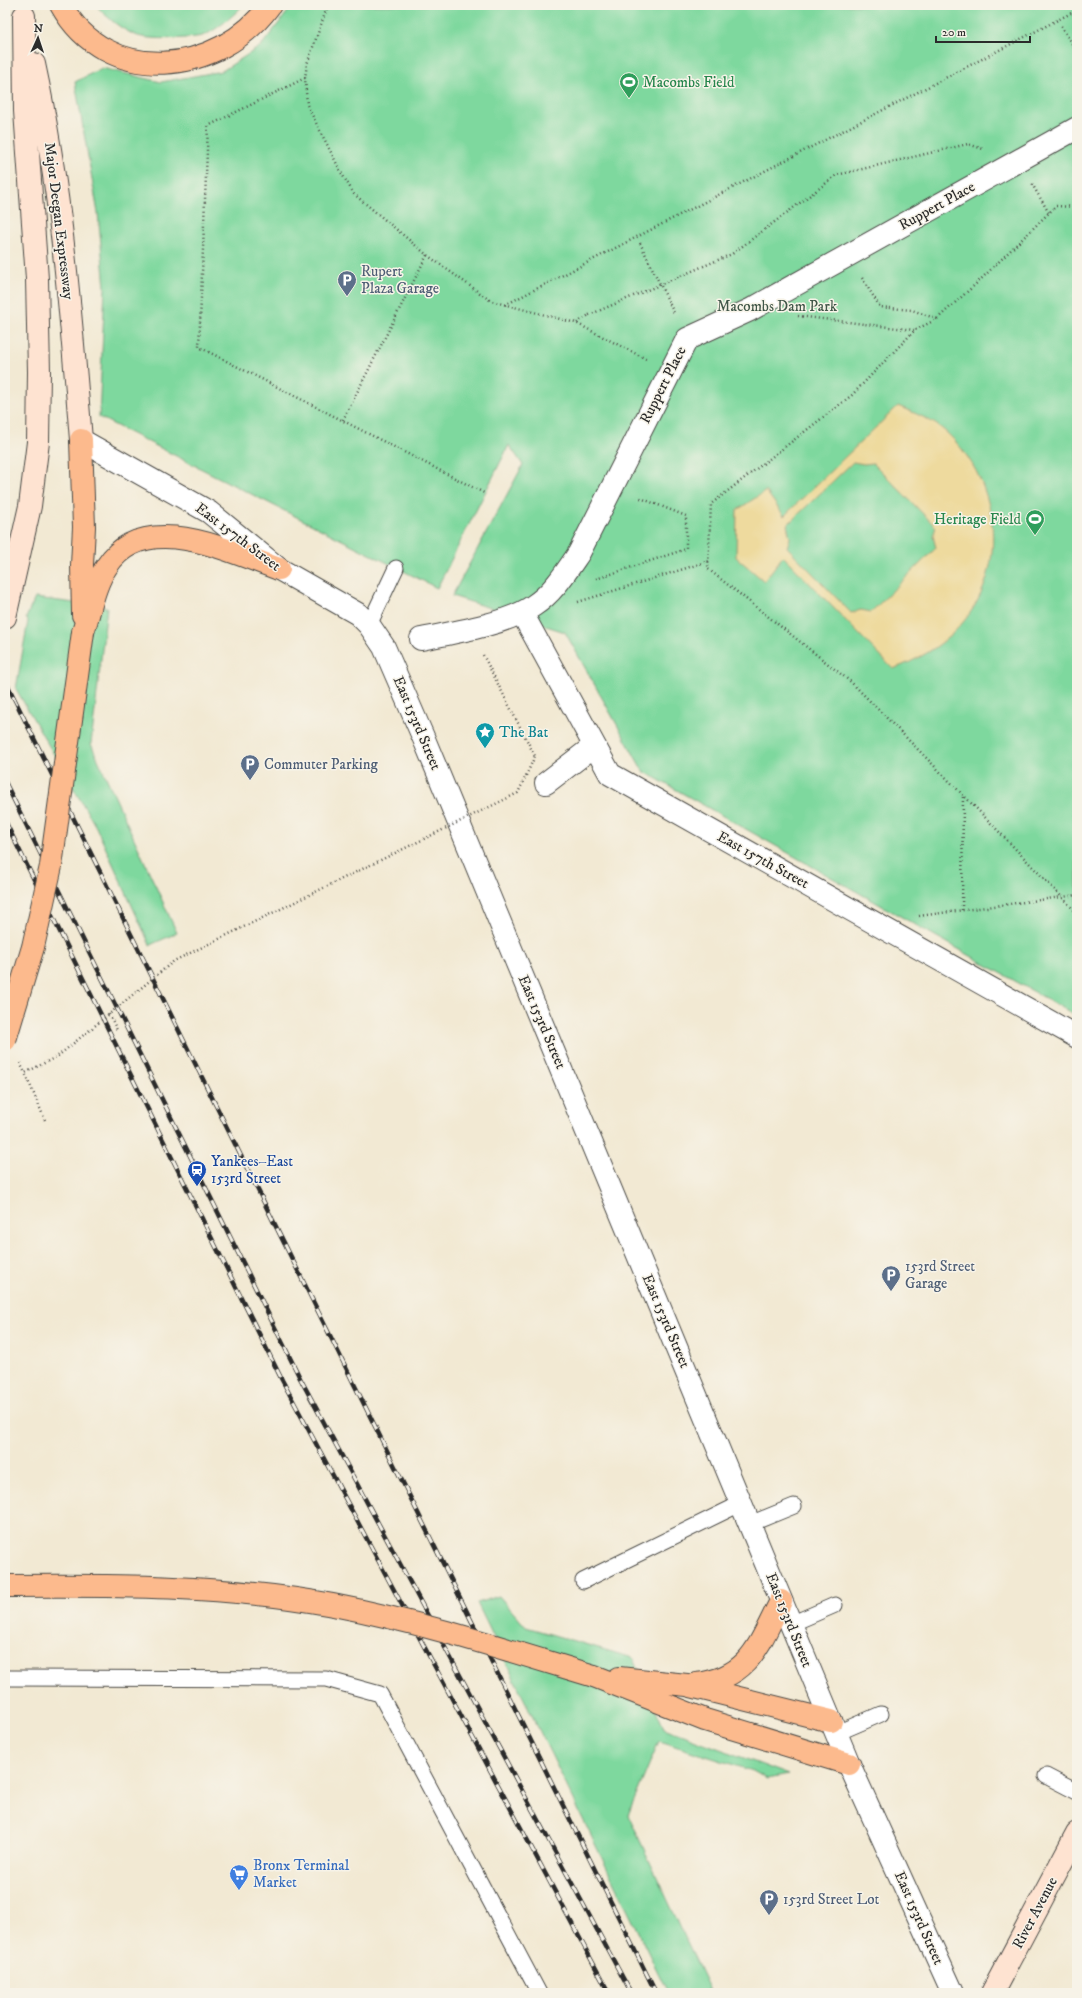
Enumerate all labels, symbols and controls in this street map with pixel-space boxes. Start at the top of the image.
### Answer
north arrow [18,18,58,58]
scale bar [936,18,1030,44]
text: N [34,22,43,36]
text: 20 m [942,25,966,40]
sports icon: Macombs Field [618,71,640,99]
place label: Macombs Field [643,73,735,92]
street label: Major Deegan Expressway [40,141,78,302]
street label: Ruppert Place [896,177,978,235]
place label: Rupert Plaza Garage [361,262,439,298]
parking icon: Rupert Plaza Garage [336,269,358,297]
park label: Macombs Dam Park [717,297,838,316]
street label: Ruppert Place [635,343,691,427]
street label: East 157th Street [191,499,285,575]
sports icon: Heritage Field [1024,508,1046,536]
place label: Heritage Field [934,510,1022,529]
street label: East 153rd Street [389,673,445,773]
place icon: The Bat [474,721,496,749]
place label: The Bat [499,723,548,742]
parking icon: Commuter Parking [239,753,261,781]
place label: Commuter Parking [264,755,379,774]
street label: East 157th Street [714,827,812,893]
street label: East 153rd Street [514,972,570,1072]
place label: Yankees–East 153rd Street [211,1152,293,1188]
station icon: Yankees–East 153rd Street [186,1159,208,1187]
place label: 153rd Street Garage [905,1257,975,1293]
parking icon: 153rd Street Garage [880,1264,902,1292]
street label: East 153rd Street [638,1271,694,1371]
street label: East 153rd Street [761,1570,817,1670]
place label: Bronx Terminal Market [253,1856,350,1892]
supermarket icon: Bronx Terminal Market [228,1863,250,1891]
street label: East 153rd Street [890,1868,948,1968]
street label: River Avenue [1008,1874,1062,1952]
parking icon: 153rd Street Lot [758,1888,780,1916]
place label: 153rd Street Lot [783,1890,879,1909]

